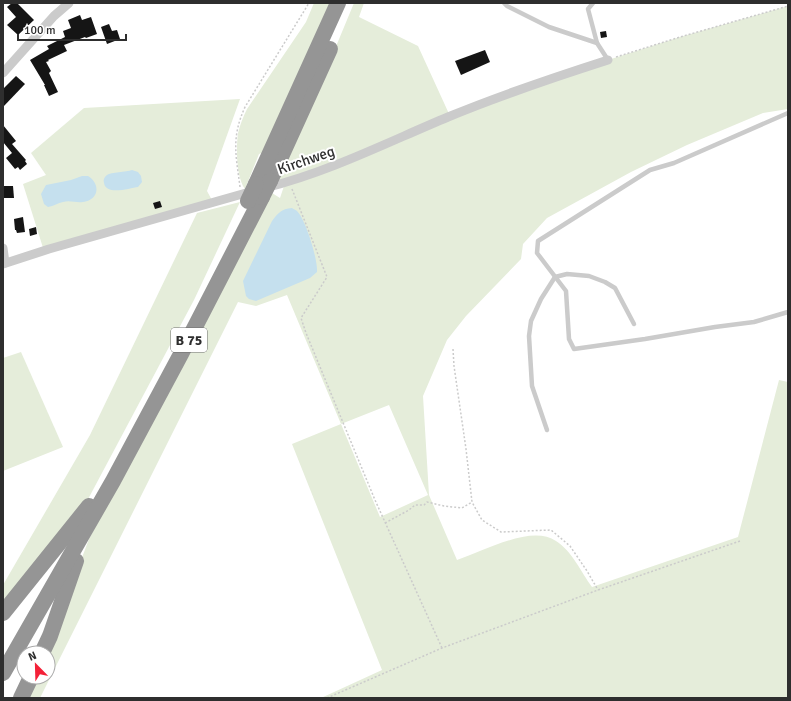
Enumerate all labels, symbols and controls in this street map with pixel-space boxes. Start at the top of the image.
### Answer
scale bar [18,16,126,42]
text: 100 m [24,23,56,38]
street label: Kirchweg [275,142,337,178]
road number: B 75 [171,328,207,352]
north arrow [16,645,56,685]
text: N [26,649,38,664]

